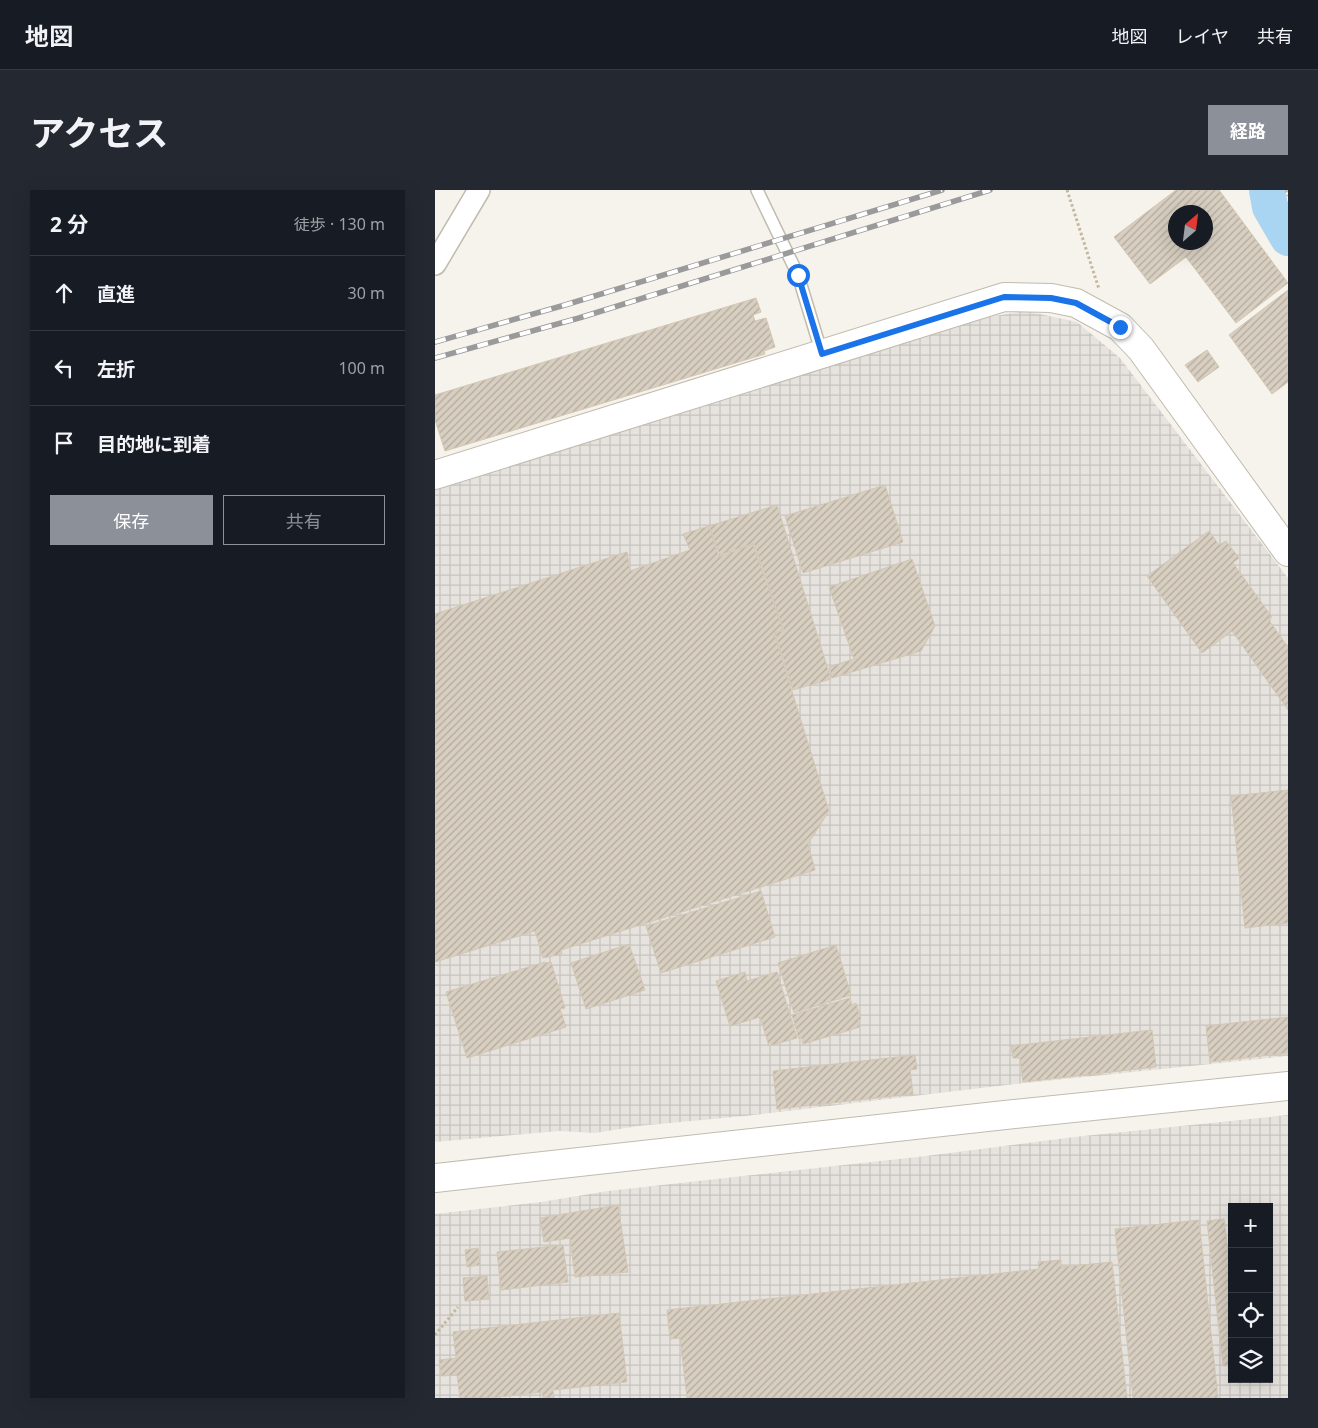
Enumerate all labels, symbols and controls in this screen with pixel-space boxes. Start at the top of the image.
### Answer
text: 地図 [25,19,73,52]
text: 地図 [1112,24,1148,48]
text: レイヤ [1176,24,1229,48]
text: 共有 [1257,24,1293,48]
button: 経路 [1208,105,1288,155]
text: アクセス [30,109,168,156]
north arrow [1168,205,1213,250]
text: 2 分 [50,210,88,238]
text: 徒歩 · 130 m [294,213,385,235]
route start [787,264,810,287]
icon: ahead [50,279,78,307]
text: 直進 [97,281,135,307]
text: 30 m [348,282,385,304]
route end [1109,316,1132,339]
icon: left [50,354,78,382]
text: 左折 [97,356,135,382]
text: 100 m [338,357,385,379]
icon: arrive [50,429,78,457]
text: 目的地に到着 [97,431,211,457]
button: 保存 [50,495,213,545]
button: 共有 [223,495,385,545]
map controls [1228,1203,1273,1383]
button: + [1228,1203,1273,1248]
button: − [1228,1248,1273,1293]
button: locate [1228,1293,1273,1338]
button: layers [1228,1338,1273,1383]

